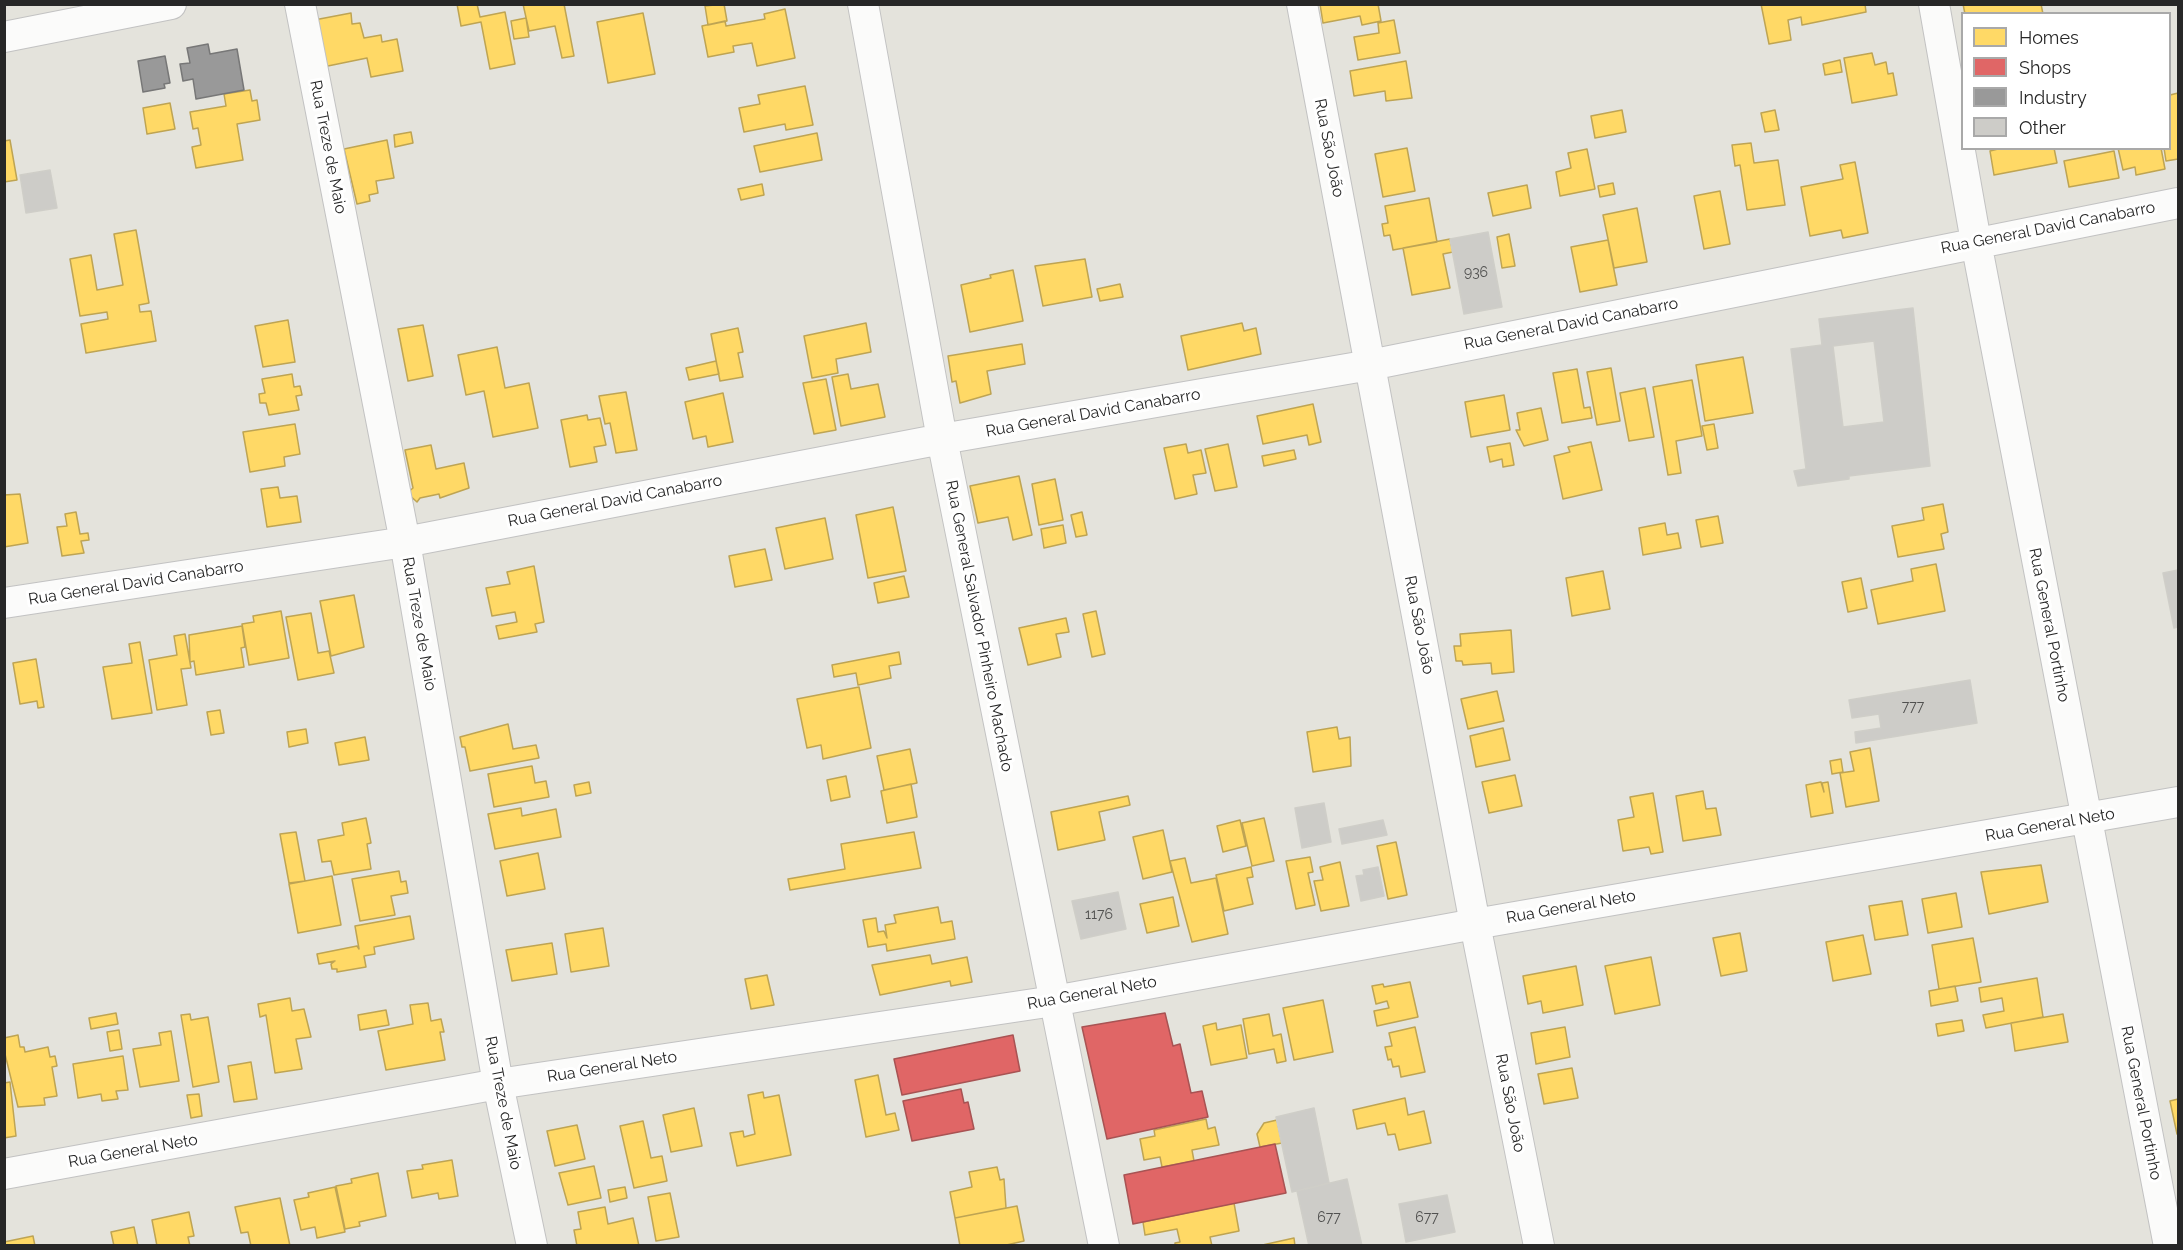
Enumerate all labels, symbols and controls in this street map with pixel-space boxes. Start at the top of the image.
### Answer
legend [1961,12,2171,150]
text: Homes [2019,27,2079,48]
text: Shops [2019,57,2071,78]
street label: Rua Treze de Maio [306,78,350,216]
text: Industry [2019,87,2087,108]
street label: Rua São João [1310,97,1348,199]
text: Other [2019,117,2066,138]
street label: Rua General David Canabarro [1939,198,2157,258]
house number: 936 [1464,265,1488,281]
street label: Rua General David Canabarro [1462,294,1680,354]
street label: Rua General David Canabarro [984,385,1202,441]
street label: Rua General David Canabarro [506,471,724,531]
street label: Rua General Salvador Pinheiro Machado [941,479,1017,773]
street label: Rua General Portinho [2025,546,2073,704]
street label: Rua Treze de Maio [398,555,440,693]
street label: Rua General David Canabarro [27,556,245,610]
street label: Rua São João [1400,574,1438,676]
house number: 777 [1902,699,1924,715]
street label: Rua General Neto [1984,804,2116,846]
street label: Rua General Neto [1505,886,1637,928]
house number: 1176 [1085,907,1113,923]
street label: Rua General Neto [1026,972,1158,1014]
street label: Rua General Portinho [2117,1024,2165,1182]
street label: Rua Treze de Maio [481,1034,525,1172]
street label: Rua General Neto [546,1047,678,1087]
street label: Rua São João [1491,1052,1529,1154]
street label: Rua General Neto [67,1130,199,1172]
house number: 677 [1317,1210,1341,1226]
house number: 677 [1415,1210,1439,1226]

